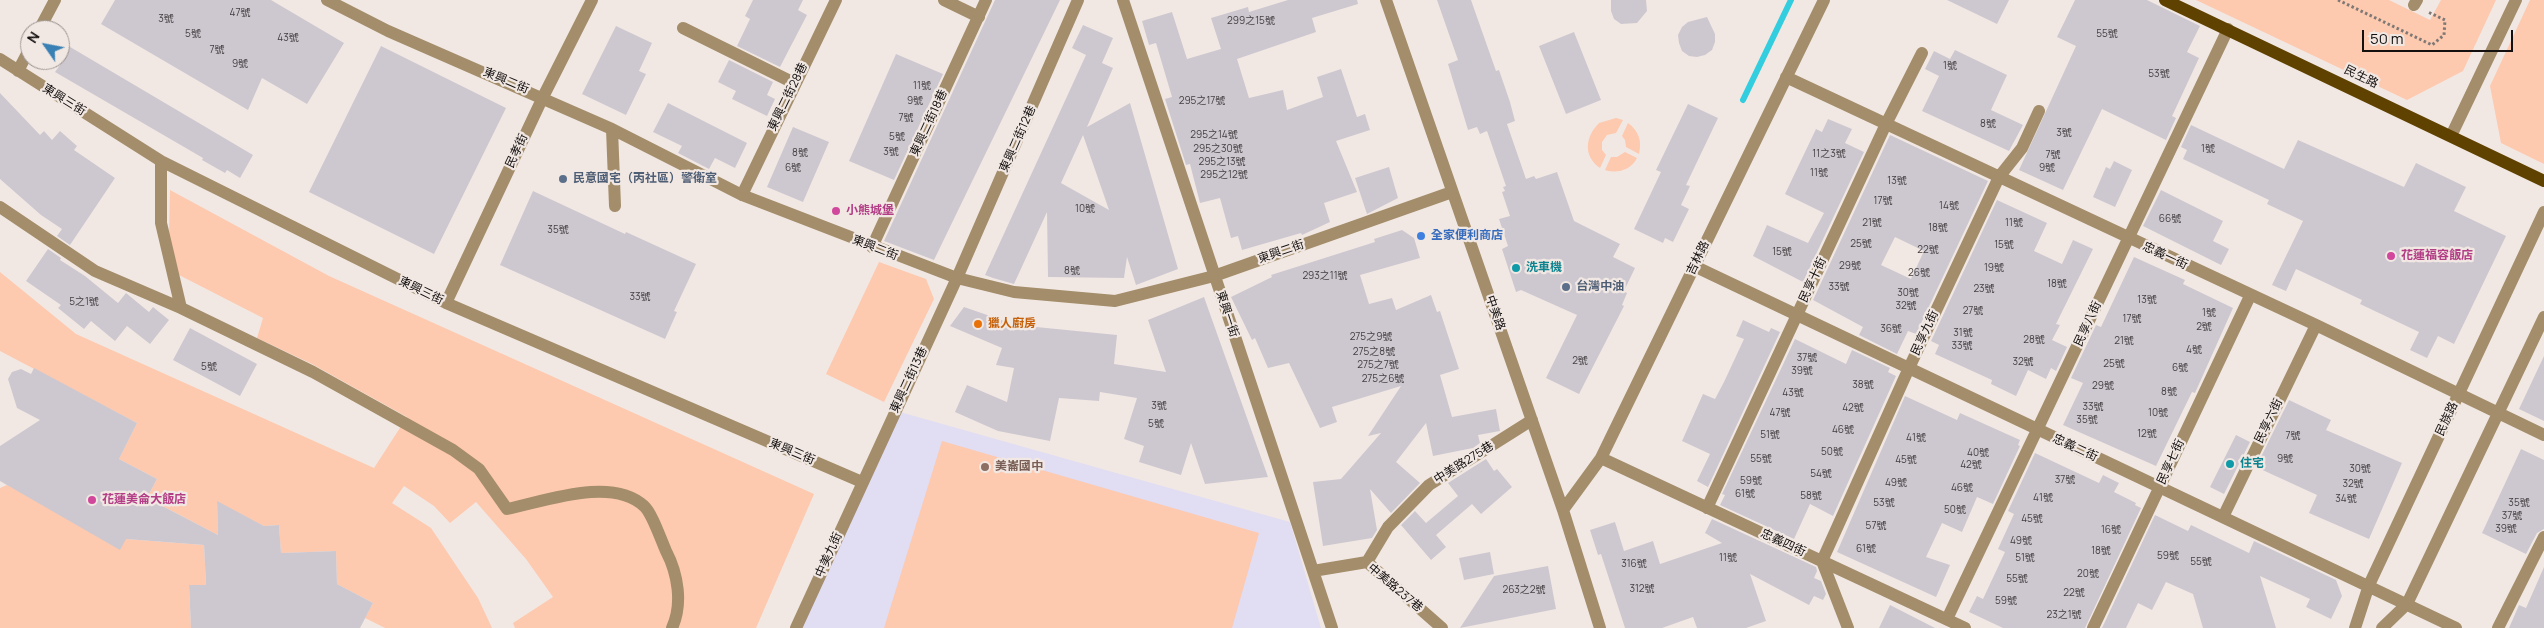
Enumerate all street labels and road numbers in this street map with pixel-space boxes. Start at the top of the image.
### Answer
street label: 東興二街28巷 [765,61,811,133]
street label: 民生路 [2342,63,2380,91]
street label: 東興二街 [481,65,531,97]
street label: 東興三街 [40,81,88,119]
street label: 東興二街18巷 [907,87,951,159]
street label: 東興二街12巷 [997,103,1039,175]
street label: 民孝街 [503,132,531,170]
street label: 東興二街 [850,233,900,263]
street label: 東興二街 [1256,237,1306,267]
street label: 吉林路 [1684,239,1712,277]
street label: 忠義一街 [2140,239,2190,273]
street label: 民享十街 [1796,255,1830,305]
street label: 東興三街 [396,274,446,308]
street label: 東興一街 [1213,289,1241,339]
street label: 中美路 [1482,294,1508,332]
street label: 民享八街 [2071,299,2105,349]
street label: 民享九街 [1908,308,1942,358]
street label: 東興二街13巷 [887,345,931,415]
street label: 民享六街 [2252,396,2286,446]
street label: 民族路 [2433,400,2461,438]
street label: 忠義二街 [2050,431,2100,465]
street label: 東興三街 [767,436,817,468]
street label: 民享七街 [2154,437,2188,487]
street label: 中美路275巷 [1431,439,1497,487]
street label: 忠義四街 [1758,526,1808,560]
street label: 中美九街 [813,530,845,580]
street label: 中美路237巷 [1365,561,1425,615]

